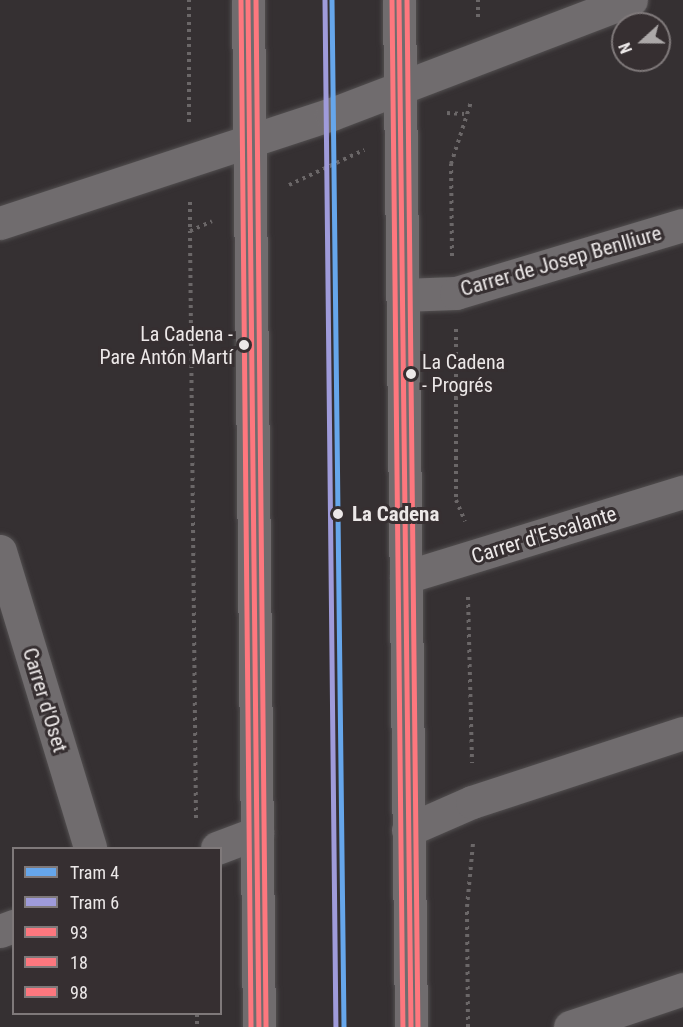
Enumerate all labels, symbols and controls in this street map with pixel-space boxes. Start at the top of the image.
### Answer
north arrow [611,12,671,72]
text: N [615,40,636,56]
street label: Carrer de Josep Benlliure [457,220,665,302]
place label: La Cadena - Pare Antón Martí [99,322,233,369]
marker: La Cadena - Pare Antón Martí [238,339,250,351]
place label: La Cadena - Progrés [422,350,505,397]
marker: La Cadena - Progrés [405,368,417,380]
place label: La Cadena [352,501,439,527]
street label: Carrer d'Escalante [468,501,620,569]
marker: La Cadena [329,505,347,523]
street label: Carrer d'Oset [17,645,73,755]
legend [12,847,222,1015]
text: Tram 4 [70,862,119,883]
text: Tram 6 [70,892,119,913]
text: 93 [70,922,88,943]
text: 18 [70,952,88,973]
text: 98 [70,982,88,1003]

